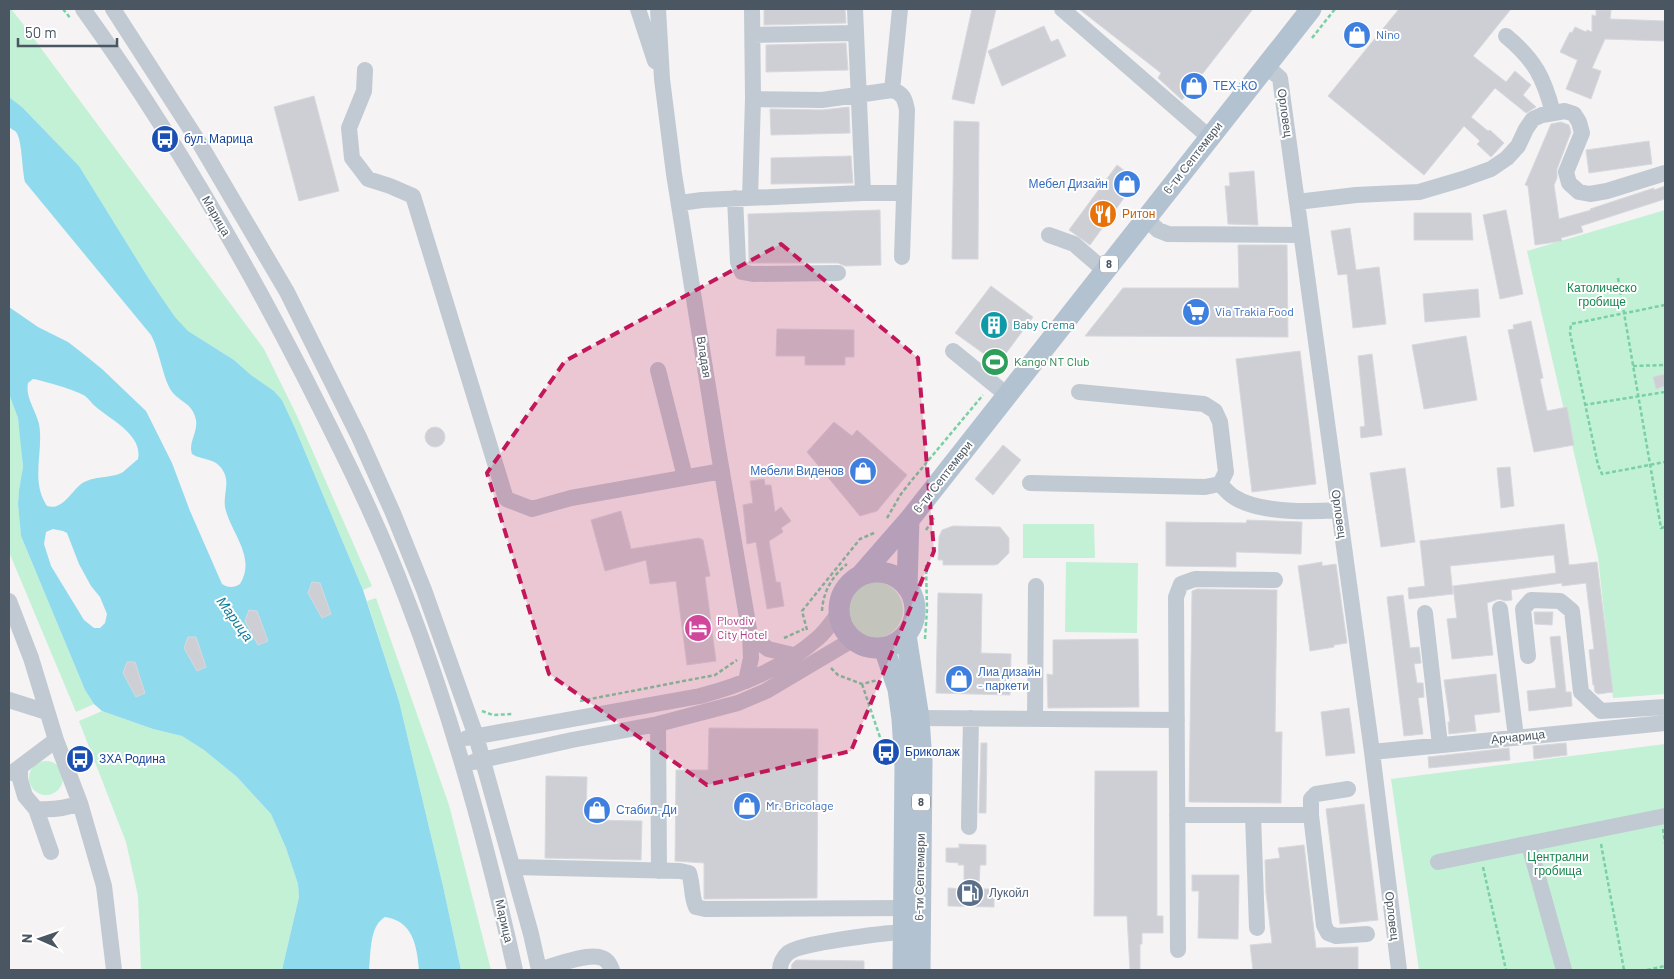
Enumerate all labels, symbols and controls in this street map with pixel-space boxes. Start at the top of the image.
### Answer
scale bar [18,15,116,47]
shop icon: Nino [1342,20,1372,50]
text: 50 m [25,23,57,41]
place label: Nino [1376,27,1400,41]
shop icon: ТЕХ-КО [1179,71,1209,101]
place label: ТЕХ-КО [1213,78,1257,92]
street label: Орловец [1275,88,1296,138]
street label: 6-ти Септември [1160,119,1225,197]
bus stop icon: бул. Марица [150,124,180,154]
place label: бул. Марица [184,131,253,146]
shop icon: Мебел Дизайн [1112,169,1142,199]
place label: Мебел Дизайн [1029,176,1108,191]
street label: Марица [199,193,234,239]
restaurant icon: Ритон [1088,199,1118,229]
place label: Ритон [1122,206,1155,220]
road number: 8 [1100,255,1118,272]
park label: Католическо гробище [1567,280,1637,309]
supermarket icon: Via Trakia Food [1181,297,1211,327]
place label: Via Trakia Food [1215,304,1294,318]
building icon: Baby Crema [979,310,1009,340]
place label: Baby Crema [1013,317,1075,331]
street label: Владая [694,335,715,379]
sports icon: Kango NT Club [980,347,1010,377]
place label: Kango NT Club [1014,354,1090,368]
street label: 6-ти Септември [910,438,975,516]
shop icon: Мебели Виденов [848,456,878,486]
place label: Мебели Виденов [750,463,844,478]
street label: Орловец [1329,489,1350,539]
water label: Марица [213,593,257,645]
hotel icon: Plovdiv City Hotel [683,613,713,643]
place label: Plovdiv City Hotel [717,613,767,641]
shop icon: Лиа дизайн - паркети [944,664,974,694]
place label: Лиа дизайн - паркети [978,664,1041,693]
street label: Арчарица [1490,726,1546,747]
bus stop icon: Бриколаж [871,737,901,767]
bus stop icon: ЗХА Родина [65,744,95,774]
place label: Бриколаж [905,744,960,759]
place label: ЗХА Родина [99,751,166,766]
shop icon: Mr. Bricolage [732,791,762,821]
road number: 8 [912,794,930,810]
shop icon: Стабил-Ди [582,795,612,825]
place label: Mr. Bricolage [766,798,834,812]
place label: Стабил-Ди [616,802,677,817]
street label: 6-ти Септември [911,833,928,921]
park label: Централни гробища [1527,849,1589,878]
fuel station icon: Лукойл [955,878,985,908]
place label: Лукойл [989,885,1029,900]
street label: Орловец [1382,891,1403,941]
street label: Марица [492,898,517,944]
north arrow [15,914,65,964]
text: N [18,934,35,943]

